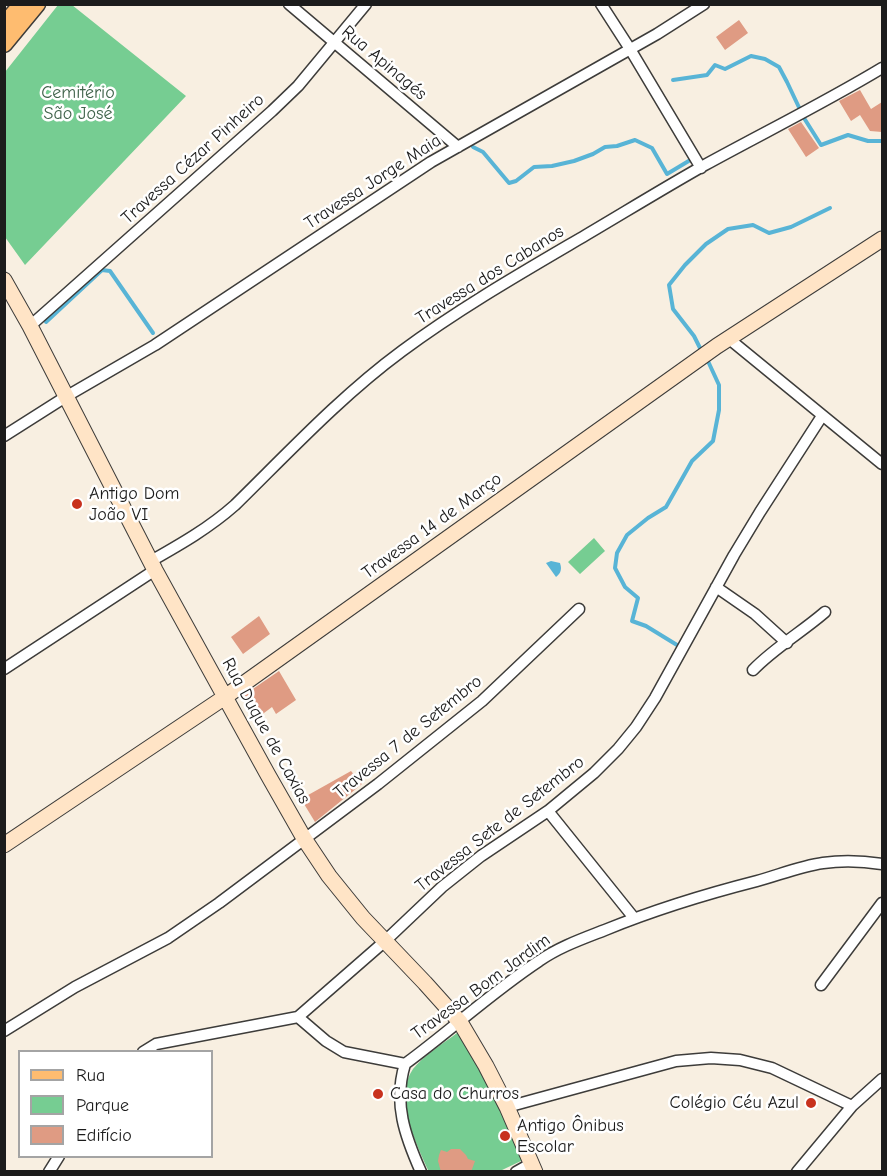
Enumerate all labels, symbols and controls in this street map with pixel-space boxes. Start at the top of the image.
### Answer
street label: Rua Apinagés [337,21,431,105]
park label: Cemitério São José [41,82,115,124]
street label: Travessa Cézar Pinheiro [117,89,269,229]
street label: Travessa Jorge Maia [301,130,445,234]
street label: Travessa dos Cabanos [412,221,568,329]
street label: Travessa 14 de Março [358,468,506,584]
place label: Antigo Dom João VI [89,483,179,526]
marker: Antigo Dom João VI [70,497,84,511]
street label: Rua Duque de Caxias [217,654,315,808]
street label: Travessa 7 de Setembro [330,671,486,803]
street label: Travessa Sete de Setembro [411,751,589,897]
street label: Travessa Bom Jardim [407,929,555,1045]
legend [18,1050,213,1158]
text: Rua [76,1065,105,1086]
place label: Casa do Churros [390,1083,519,1105]
marker: Casa do Churros [371,1087,385,1101]
place label: Colégio Céu Azul [670,1092,799,1114]
text: Parque [76,1095,129,1116]
marker: Colégio Céu Azul [804,1096,818,1110]
place label: Antigo Ônibus Escolar [517,1115,624,1158]
text: Edifício [76,1125,132,1146]
marker: Antigo Ônibus Escolar [498,1129,512,1143]

